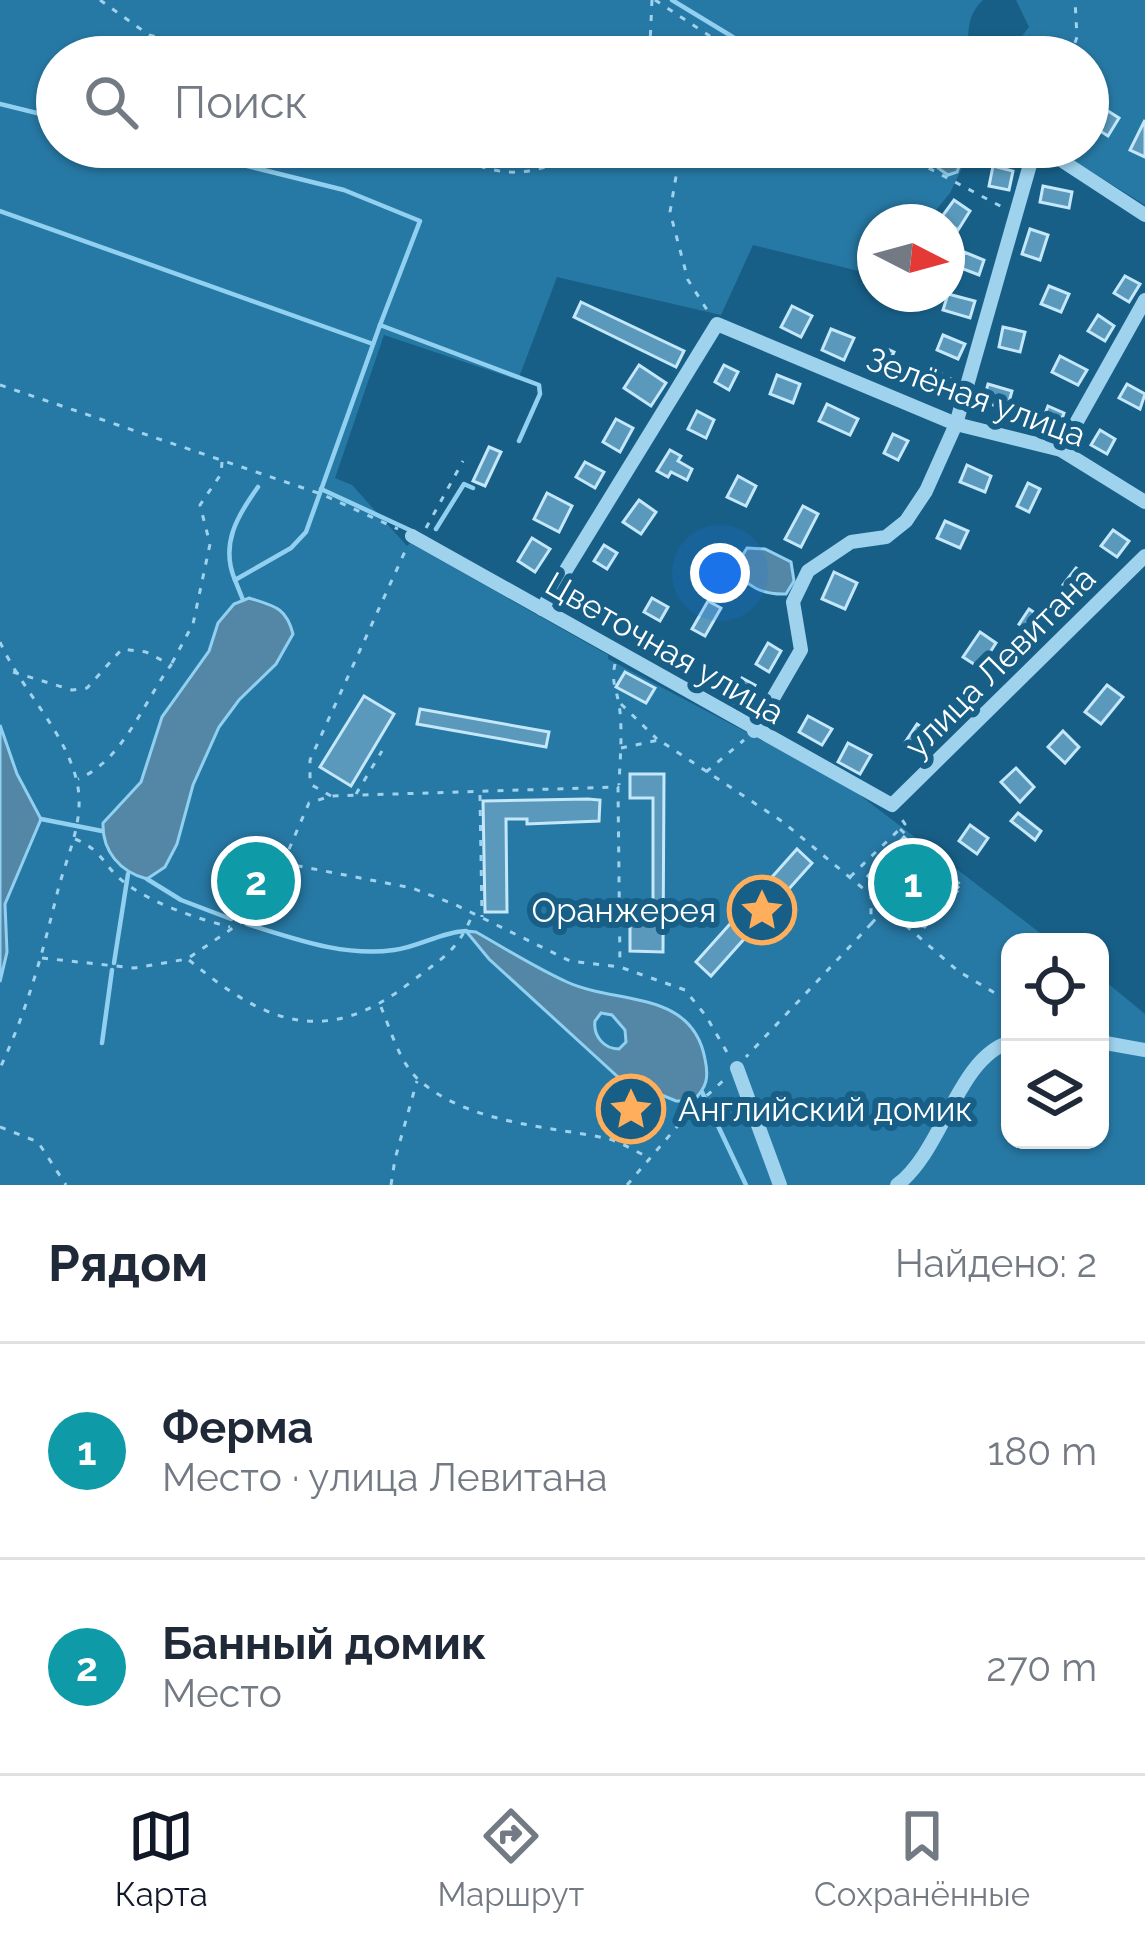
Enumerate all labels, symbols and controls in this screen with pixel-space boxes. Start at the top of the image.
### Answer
search box [36,36,1109,168]
icon: search [78,69,144,135]
text: Поиск [174,76,308,129]
north arrow [857,204,965,312]
street label: Зелёная улица [861,339,1091,455]
your location [690,543,750,603]
street label: улица Левитана [897,559,1103,765]
street label: Цветочная улица [539,564,791,732]
pin: 2 [217,836,295,926]
pin: 1 [874,838,952,928]
place icon: Оранжерея [727,875,797,945]
place label: Оранжерея [532,891,716,930]
map controls [1001,933,1109,1149]
button: locate [1001,933,1109,1041]
button: layers [1001,1041,1109,1149]
place icon: Английский домик [596,1074,666,1144]
place label: Английский домик [678,1090,972,1129]
text: Рядом [48,1233,208,1293]
text: Найдено: 2 [895,1240,1097,1286]
text: Ферма [162,1401,313,1454]
text: 1 [77,1428,97,1474]
text: 180 m [988,1428,1097,1474]
text: Место · улица Левитана [162,1454,607,1500]
text: Банный домик [162,1617,487,1670]
text: 2 [76,1644,98,1690]
text: 270 m [986,1644,1097,1690]
text: Место [162,1670,282,1716]
tab: Карта [115,1803,208,1914]
tab: Маршрут [437,1803,584,1914]
tab: Сохранённые [814,1803,1030,1914]

